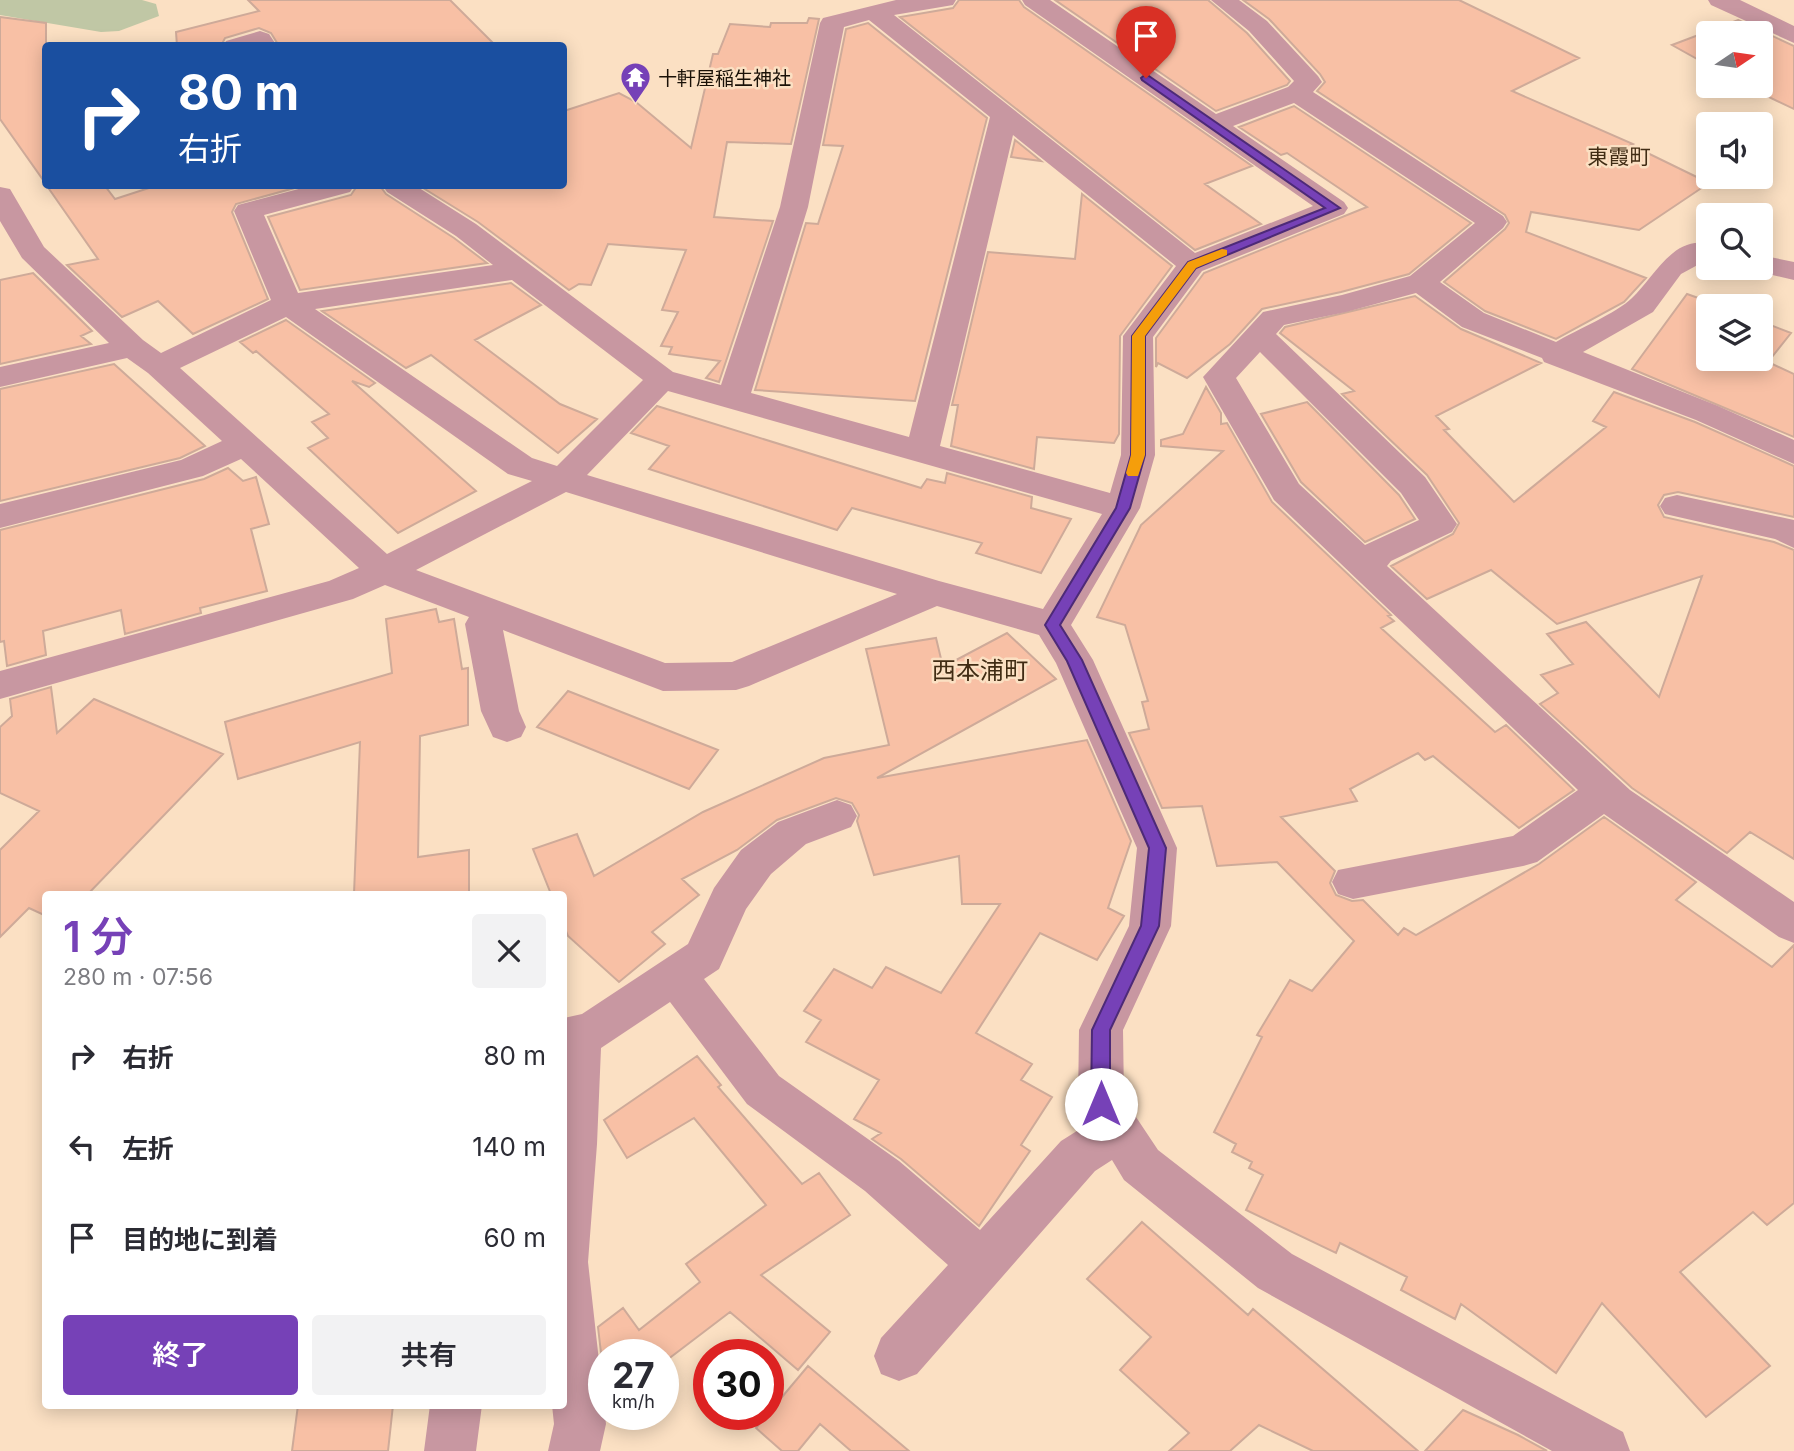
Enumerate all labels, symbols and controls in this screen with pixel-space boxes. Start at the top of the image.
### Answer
pin [1116,6,1176,78]
icon: arrive [1127,17,1165,55]
north arrow [1696,21,1773,98]
map controls [1696,21,1773,371]
temple icon: 十軒屋稲生神社 [618,61,652,105]
text: 80 m [178,63,299,122]
place label: 十軒屋稲生神社 [658,67,791,90]
icon: right [63,70,154,161]
button: sound [1696,112,1773,189]
text: 右折 [178,129,242,168]
district label: 東霞町 [1588,144,1651,169]
button: search [1696,203,1773,280]
button: layers [1696,294,1773,371]
district label: 西本浦町 [932,656,1028,685]
text: 1 分 [63,911,133,962]
button: close [472,914,546,988]
text: 280 m · 07:56 [63,963,213,991]
icon: right [63,1037,101,1075]
text: 80 m [483,1040,546,1071]
text: 右折 [122,1042,174,1073]
position arrow [1064,1067,1138,1141]
icon: left [63,1128,101,1166]
text: 140 m [472,1131,546,1162]
text: 左折 [122,1133,174,1164]
icon: arrive [63,1219,101,1257]
text: 60 m [483,1222,546,1253]
text: 目的地に到着 [122,1224,278,1255]
button: 終了 [63,1315,298,1395]
button: 共有 [312,1315,546,1395]
speed limit sign: 30 [693,1339,784,1430]
text: 27 [612,1354,655,1396]
text: km/h [612,1391,655,1412]

